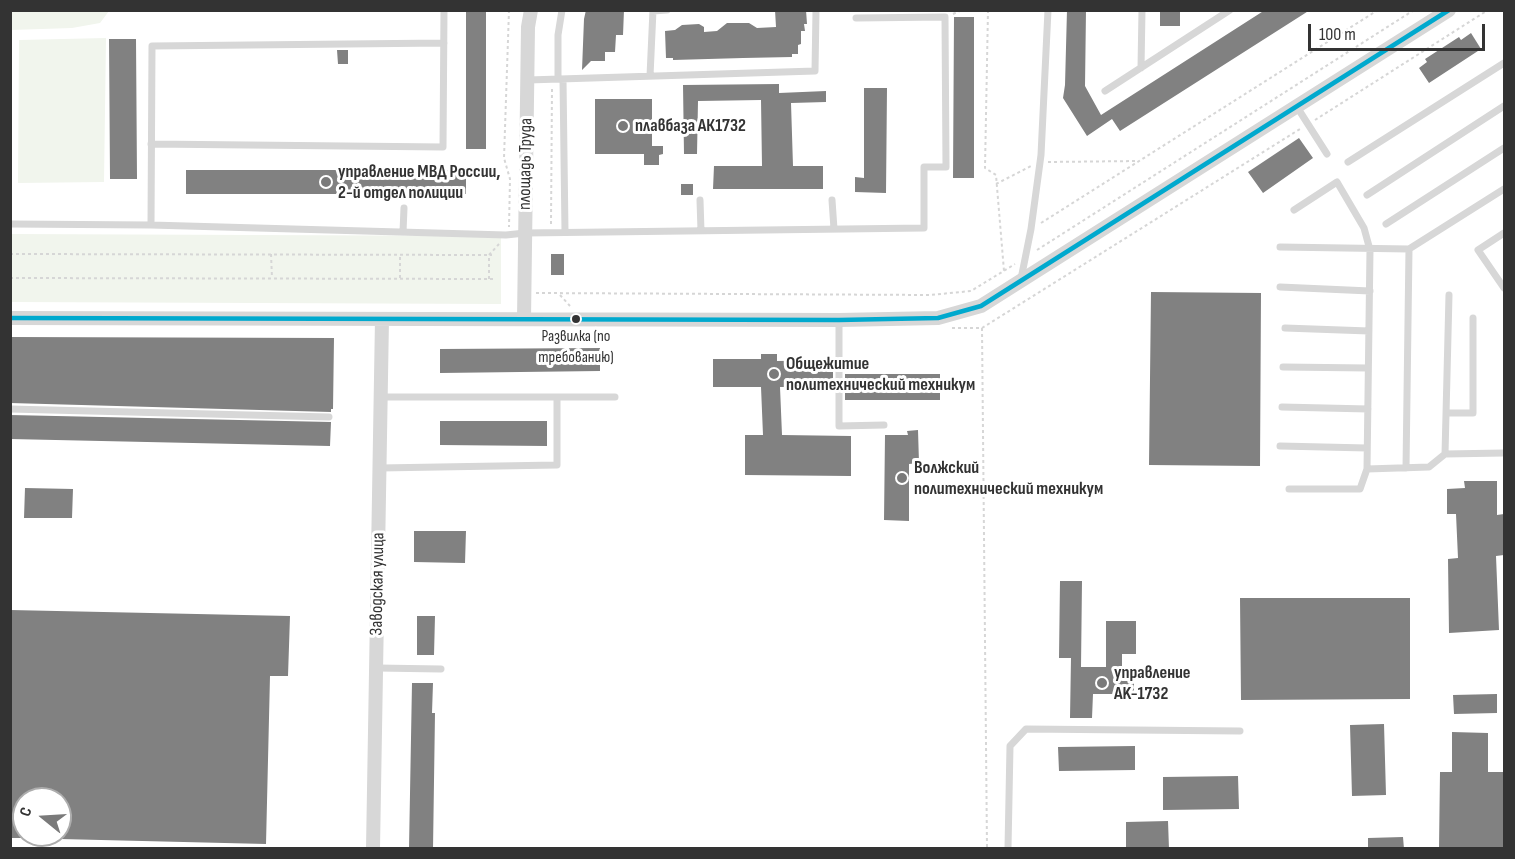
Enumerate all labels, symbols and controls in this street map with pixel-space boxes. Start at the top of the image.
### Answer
scale bar [1311,12,1488,50]
text: 100 m [1319,24,1356,45]
place label: плавбаза АК1732 [635,115,746,137]
street label: площадь Труда [514,118,538,210]
marker: плавбаза АК1732 [616,119,630,133]
place label: управление МВД России, 2-й отдел полиции [338,161,501,204]
marker: управление МВД России, 2-й отдел полиции [319,175,333,189]
marker: Развилка (по требованию) [570,313,582,325]
place label: Развилка (по требованию) [538,327,614,365]
place label: Общежитие политехнический техникум [786,353,975,395]
marker: Общежитие политехнический техникум [767,367,781,381]
place label: Волжский политехнический техникум [914,457,1103,500]
marker: Волжский политехнический техникум [895,471,909,485]
street label: Заводская улица [366,532,390,636]
place label: управление AK-1732 [1114,662,1191,704]
marker: управление AK-1732 [1095,676,1109,690]
north arrow [12,787,72,847]
text: С [16,805,37,819]

